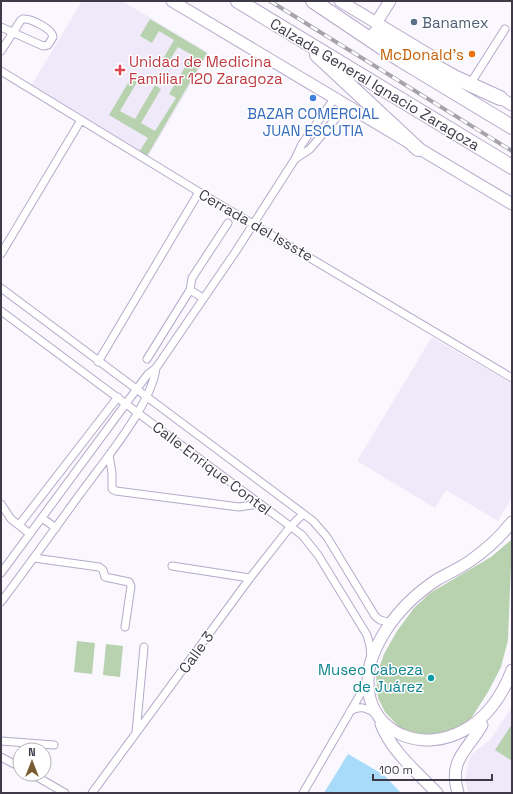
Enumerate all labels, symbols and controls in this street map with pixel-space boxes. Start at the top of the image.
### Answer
place label: Banamex [422,13,489,32]
street label: Calzada General Ignacio Zaragoza [267,14,484,155]
marker: Banamex [409,17,419,27]
place label: McDonald's [380,45,464,64]
marker: McDonald's [467,49,477,59]
place label: Unidad de Medicina Familiar 120 Zaragoza [129,52,283,88]
marker: Unidad de Medicina Familiar 120 Zaragoza [114,64,126,76]
marker: BAZAR COMERCIAL JUAN ESCUTIA [308,93,318,103]
place label: BAZAR COMERCIAL JUAN ESCUTIA [247,104,379,140]
street label: Cerrada del Issste [195,185,317,266]
street label: Calle Enrique Contel [149,417,275,519]
street label: Calle 3 [174,627,218,677]
place label: Museo Cabeza de Juárez [318,660,423,696]
marker: Museo Cabeza de Juárez [426,673,436,683]
north arrow [12,742,52,782]
text: N [28,745,36,759]
scale bar [373,756,492,782]
text: 100 m [379,762,413,778]

